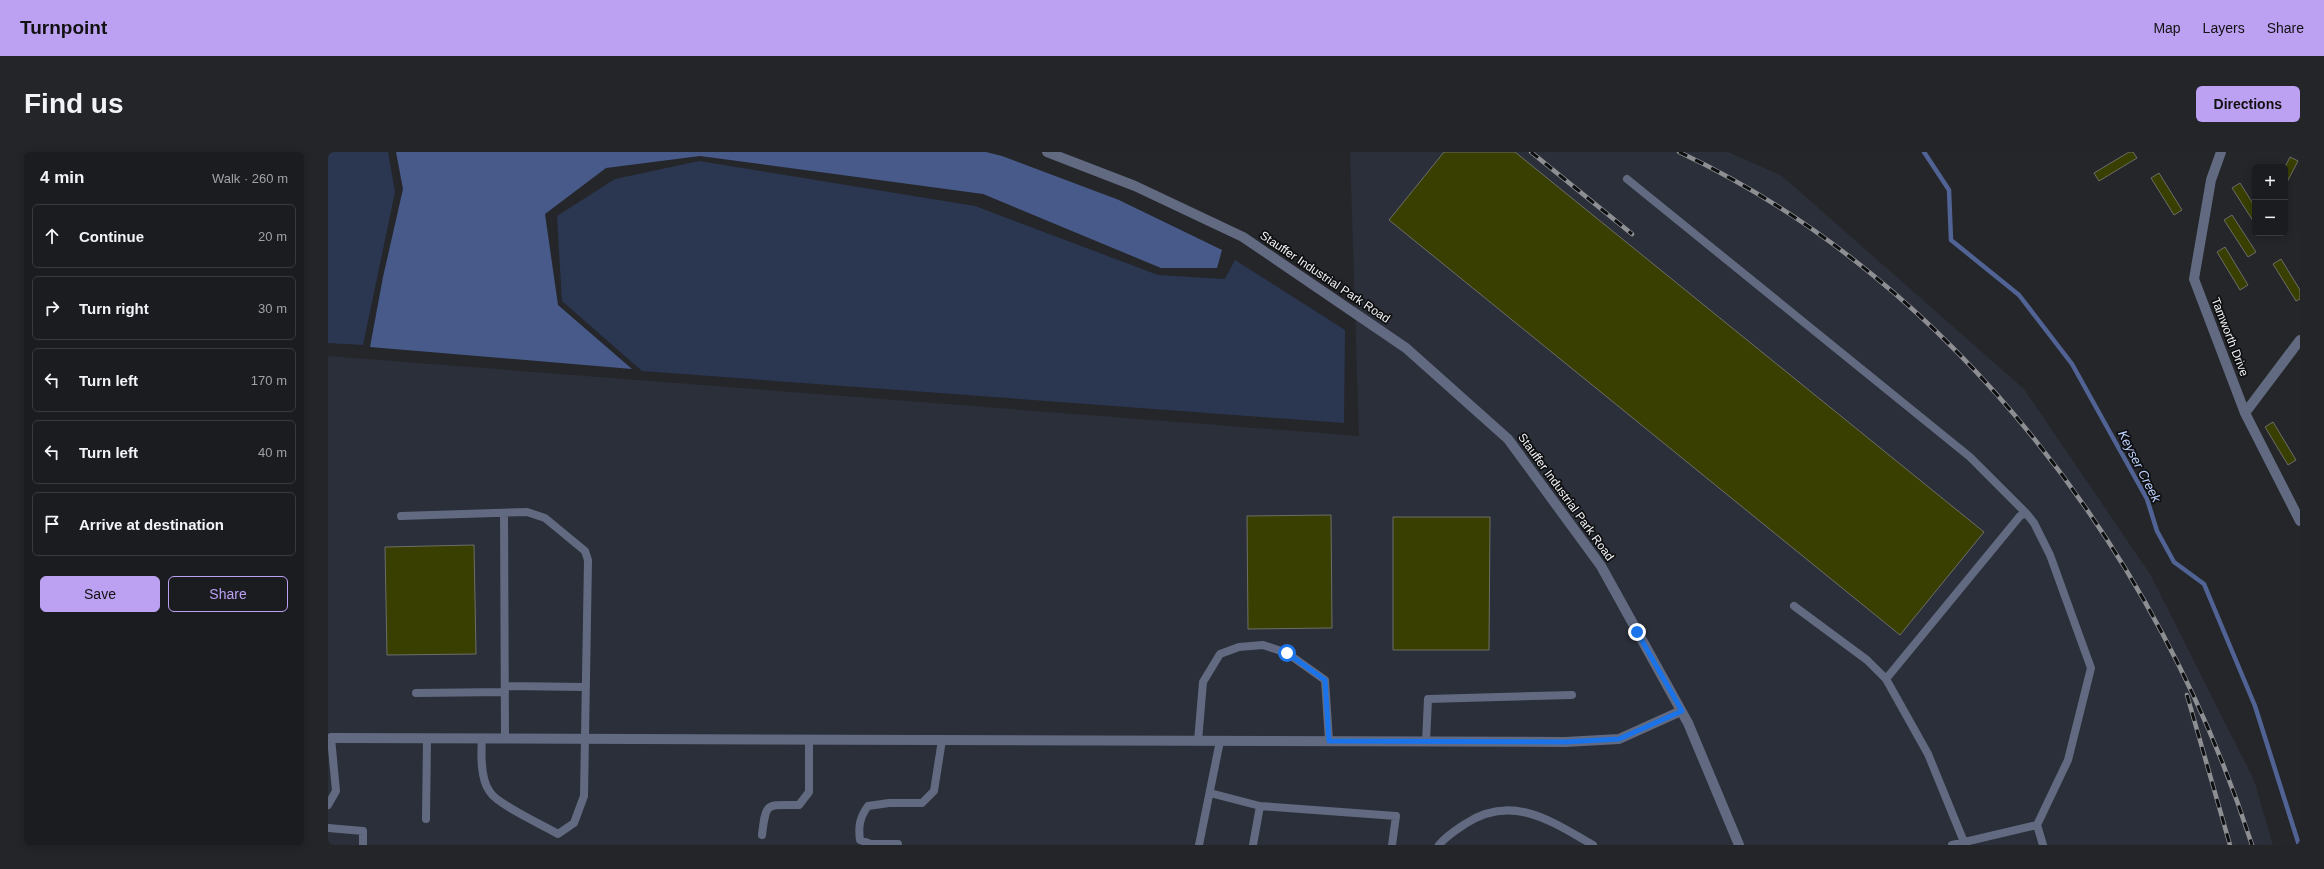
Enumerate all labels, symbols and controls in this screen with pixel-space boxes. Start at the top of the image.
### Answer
text: Turnpoint [20,17,107,38]
text: Map [2153,20,2181,36]
text: Layers [2203,20,2245,36]
text: Share [2267,20,2304,36]
button: Directions [2196,86,2300,122]
text: Find us [24,88,124,119]
map controls [2252,164,2288,236]
button: + [2252,164,2288,200]
text: 4 min [40,168,84,187]
text: Walk · 260 m [212,171,288,186]
button: − [2252,200,2288,236]
icon: ahead [41,225,63,247]
text: Continue [79,228,144,245]
street label: Stauffer Industrial Park Road [1257,228,1393,326]
text: 20 m [258,229,287,244]
street label: Tamworth Drive [2209,296,2252,379]
icon: right [41,297,63,319]
text: Turn right [79,300,149,317]
text: 30 m [258,301,287,316]
icon: left [41,369,63,391]
text: Turn left [79,372,138,389]
text: 170 m [251,373,287,388]
water label: Keyser Creek [2115,428,2165,506]
street label: Stauffer Industrial Park Road [1515,431,1617,563]
icon: left [41,441,63,463]
text: Turn left [79,444,138,461]
text: 40 m [258,445,287,460]
icon: arrive [41,513,63,535]
text: Arrive at destination [79,516,224,533]
button: Save [40,576,160,612]
button: Share [168,576,288,612]
route end [1628,623,1646,641]
route start [1278,644,1296,662]

